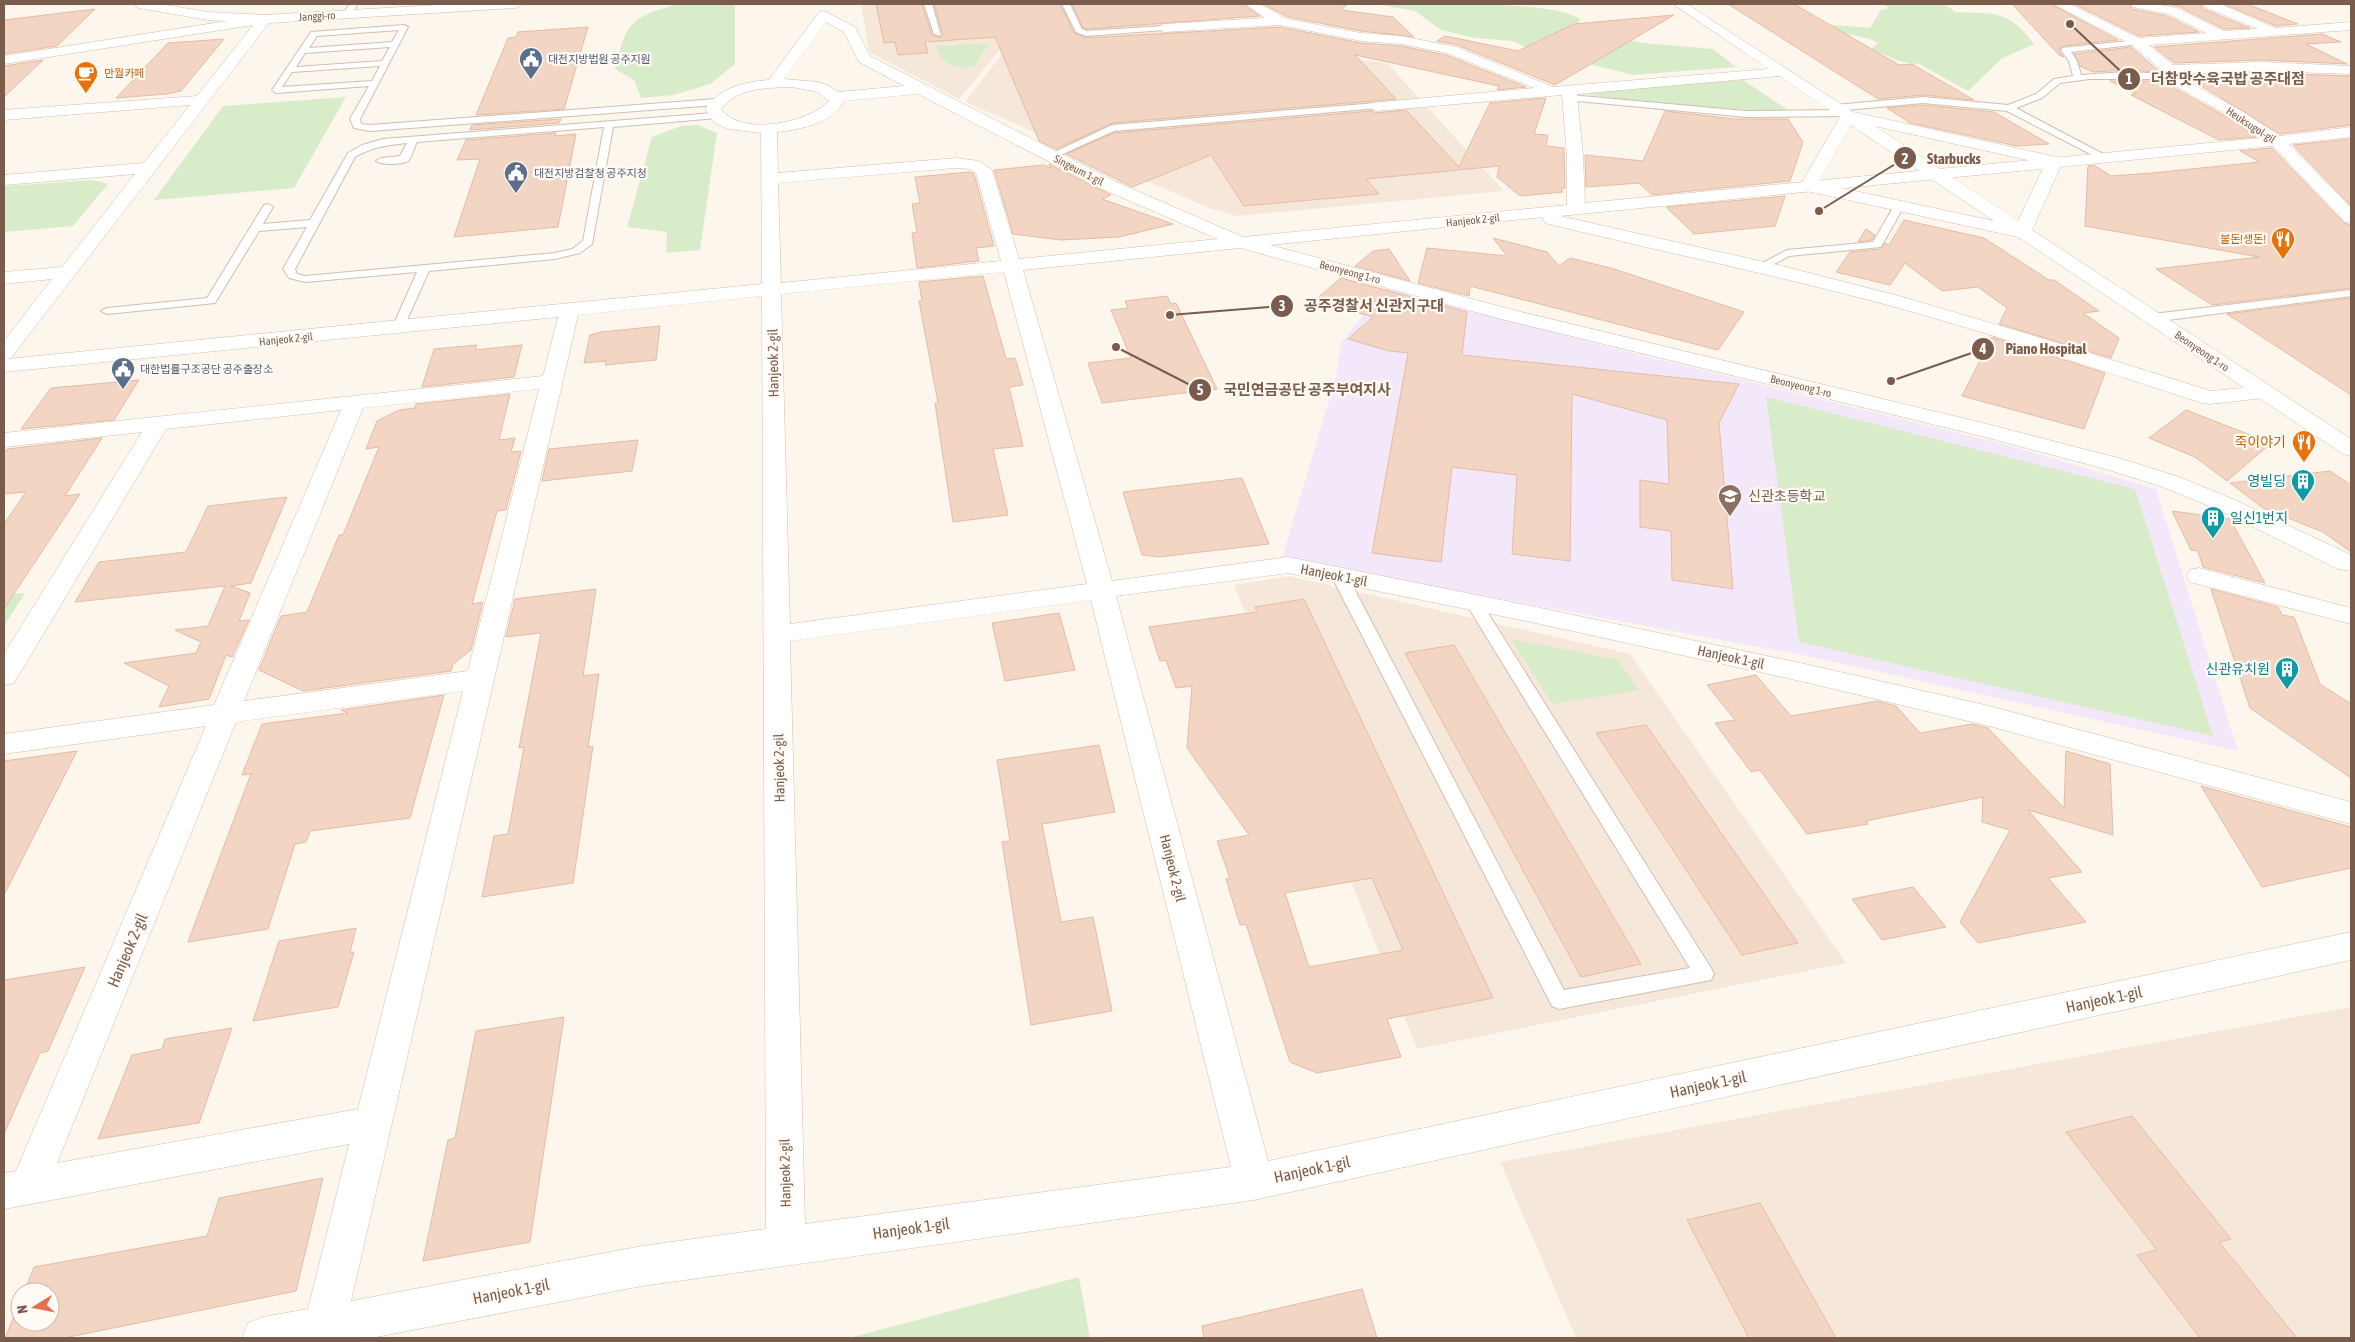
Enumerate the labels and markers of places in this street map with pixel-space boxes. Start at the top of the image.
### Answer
public building icon: 대전지방법원 공주지원 [518,46,544,80]
place label: 대전지방법원 공주지원 [548,53,651,65]
cafe icon: 만월카페 [73,60,99,94]
callout: 더참맛수육국밥 공주대점 [2116,64,2315,94]
place label: 만월카페 [104,67,144,79]
callout: Starbucks [1892,143,1991,173]
public building icon: 대전지방검찰청 공주지청 [503,160,529,194]
place label: 대전지방검찰청 공주지청 [534,167,647,179]
restaurant icon: 불돈!생돈! [2270,226,2296,260]
place label: 불돈!생돈! [2220,233,2266,245]
callout: 공주경찰서 신관지구대 [1269,291,1454,321]
callout: Piano Hospital [1970,334,2096,364]
public building icon: 대한법률구조공단 공주출장소 [110,356,136,390]
place label: 대한법률구조공단 공주출장소 [140,363,273,375]
callout: 국민연금공단 공주부여지사 [1188,375,1400,405]
restaurant icon: 죽이야기 [2291,429,2317,463]
place label: 죽이야기 [2234,434,2286,450]
building icon: 영빌딩 [2290,468,2316,502]
place label: 영빌딩 [2247,473,2286,489]
school or university icon: 신관초등학교 [1717,483,1743,517]
place label: 신관초등학교 [1748,488,1825,504]
building icon: 일신1번지 [2200,505,2226,539]
place label: 일신1번지 [2230,510,2288,526]
building icon: 신관유치원 [2274,656,2300,690]
place label: 신관유치원 [2206,661,2270,677]

